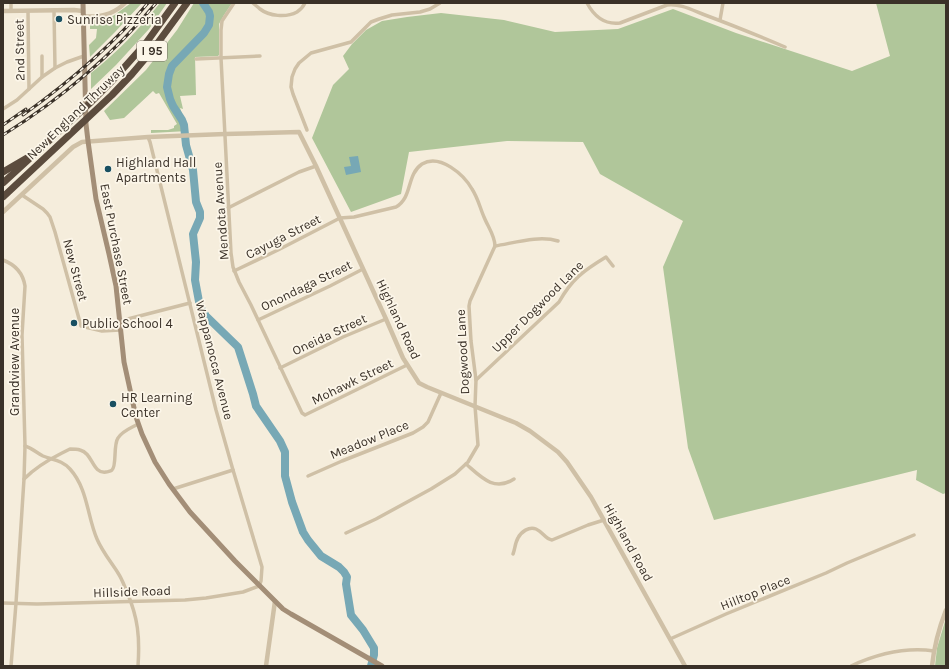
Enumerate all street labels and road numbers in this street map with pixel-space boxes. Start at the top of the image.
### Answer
street label: 2nd Street [11,19,28,81]
road number: I 95 [137,41,167,61]
street label: New England Thruway [24,62,127,163]
street label: Mendota Avenue [210,161,231,261]
street label: East Purchase Street [97,182,136,306]
street label: Cayuga Street [243,211,323,262]
street label: New Street [60,237,91,303]
street label: Onondaga Street [258,257,354,314]
street label: Upper Dogwood Lane [488,257,586,355]
street label: Highland Road [373,277,424,362]
street label: Wappanocca Avenue [192,299,237,421]
street label: Grandview Avenue [7,308,22,416]
street label: Dogwood Lane [453,309,472,395]
street label: Oneida Street [290,311,369,358]
street label: Mohawk Street [309,355,395,408]
street label: Meadow Place [328,417,411,462]
street label: Highland Road [601,501,656,584]
street label: Hilltop Place [718,572,793,613]
street label: Hillside Road [93,583,171,600]

